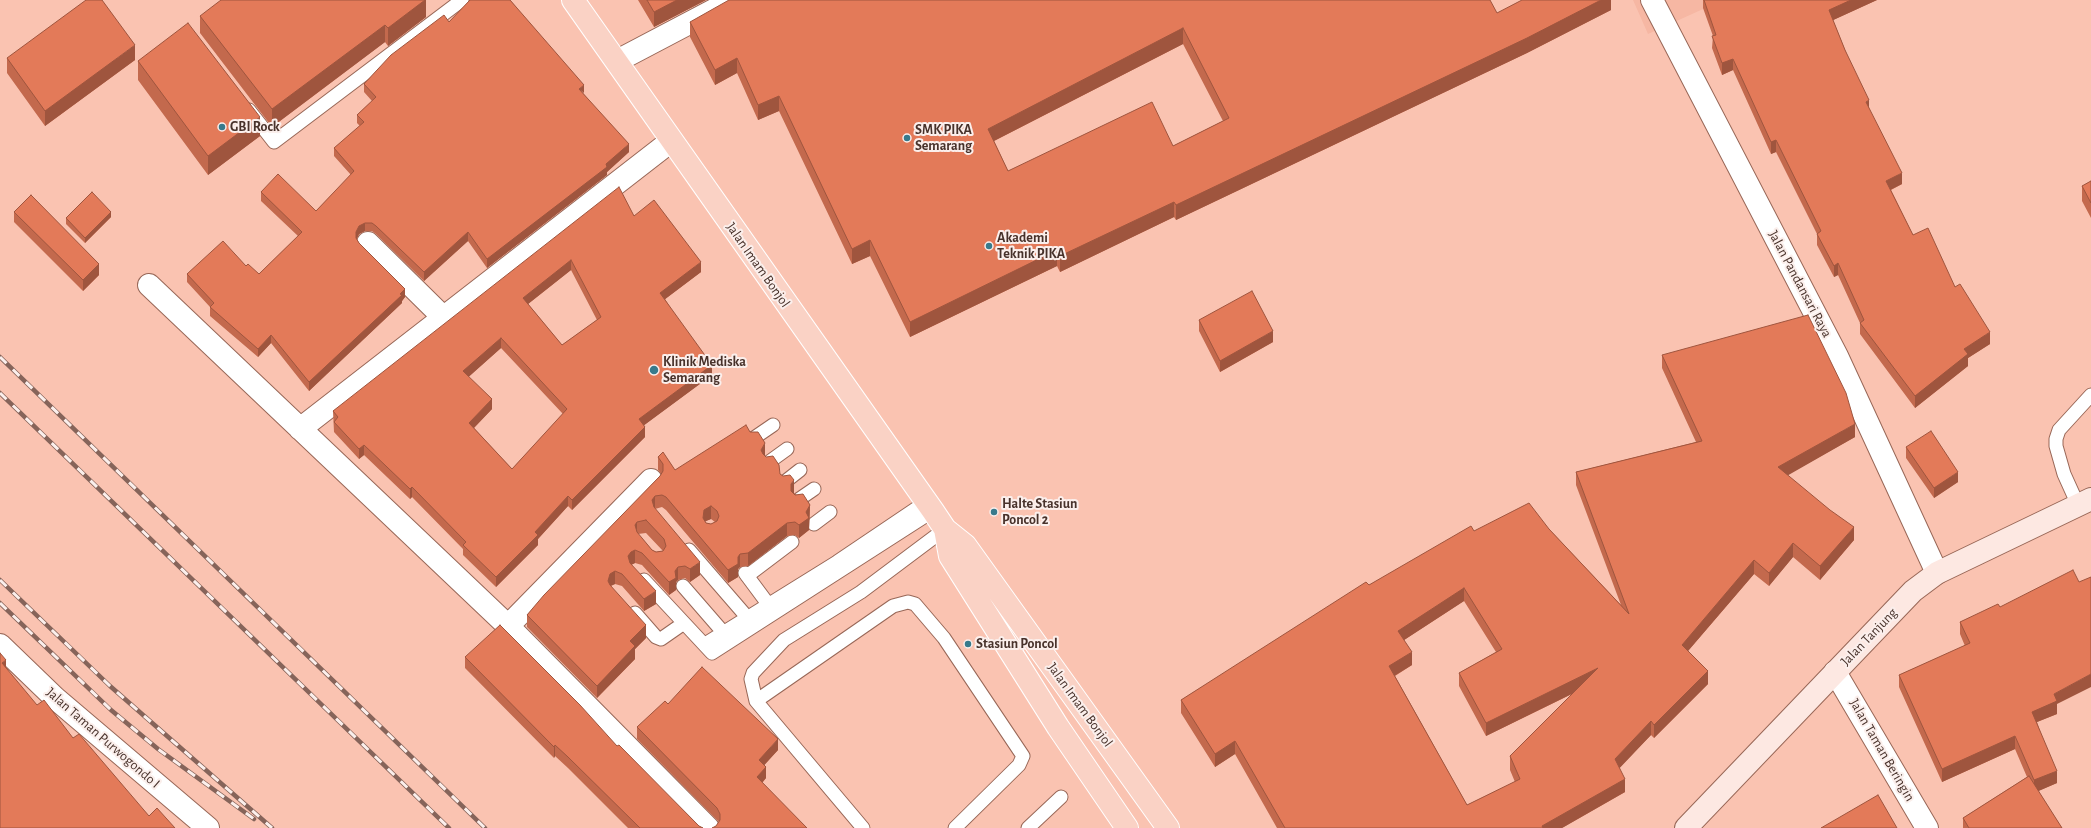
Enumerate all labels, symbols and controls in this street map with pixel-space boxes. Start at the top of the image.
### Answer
place label: GBI Rock [230,119,280,135]
marker: GBI Rock [217,122,227,132]
place label: SMK PIKA Semarang [915,122,972,154]
marker: SMK PIKA Semarang [902,133,912,143]
street label: Jalan Imam Bonjol [722,219,794,311]
street label: Jalan Pandansari Raya [1765,228,1835,340]
place label: Akademi Teknik PIKA [997,230,1065,262]
marker: Akademi Teknik PIKA [984,241,994,251]
place label: Klinik Mediska Semarang [663,354,746,386]
marker: Klinik Mediska Semarang [648,364,660,376]
place label: Halte Stasiun Poncol 2 [1002,496,1077,528]
marker: Halte Stasiun Poncol 2 [989,507,999,517]
street label: Jalan Tanjung [1837,605,1901,669]
place label: Stasiun Poncol [976,636,1058,652]
marker: Stasiun Poncol [963,639,973,649]
street label: Jalan Imam Bonjol [1044,660,1116,750]
street label: Jalan Taman Purwogondo I [43,684,163,792]
street label: Jalan Taman Beringin [1846,696,1918,804]

